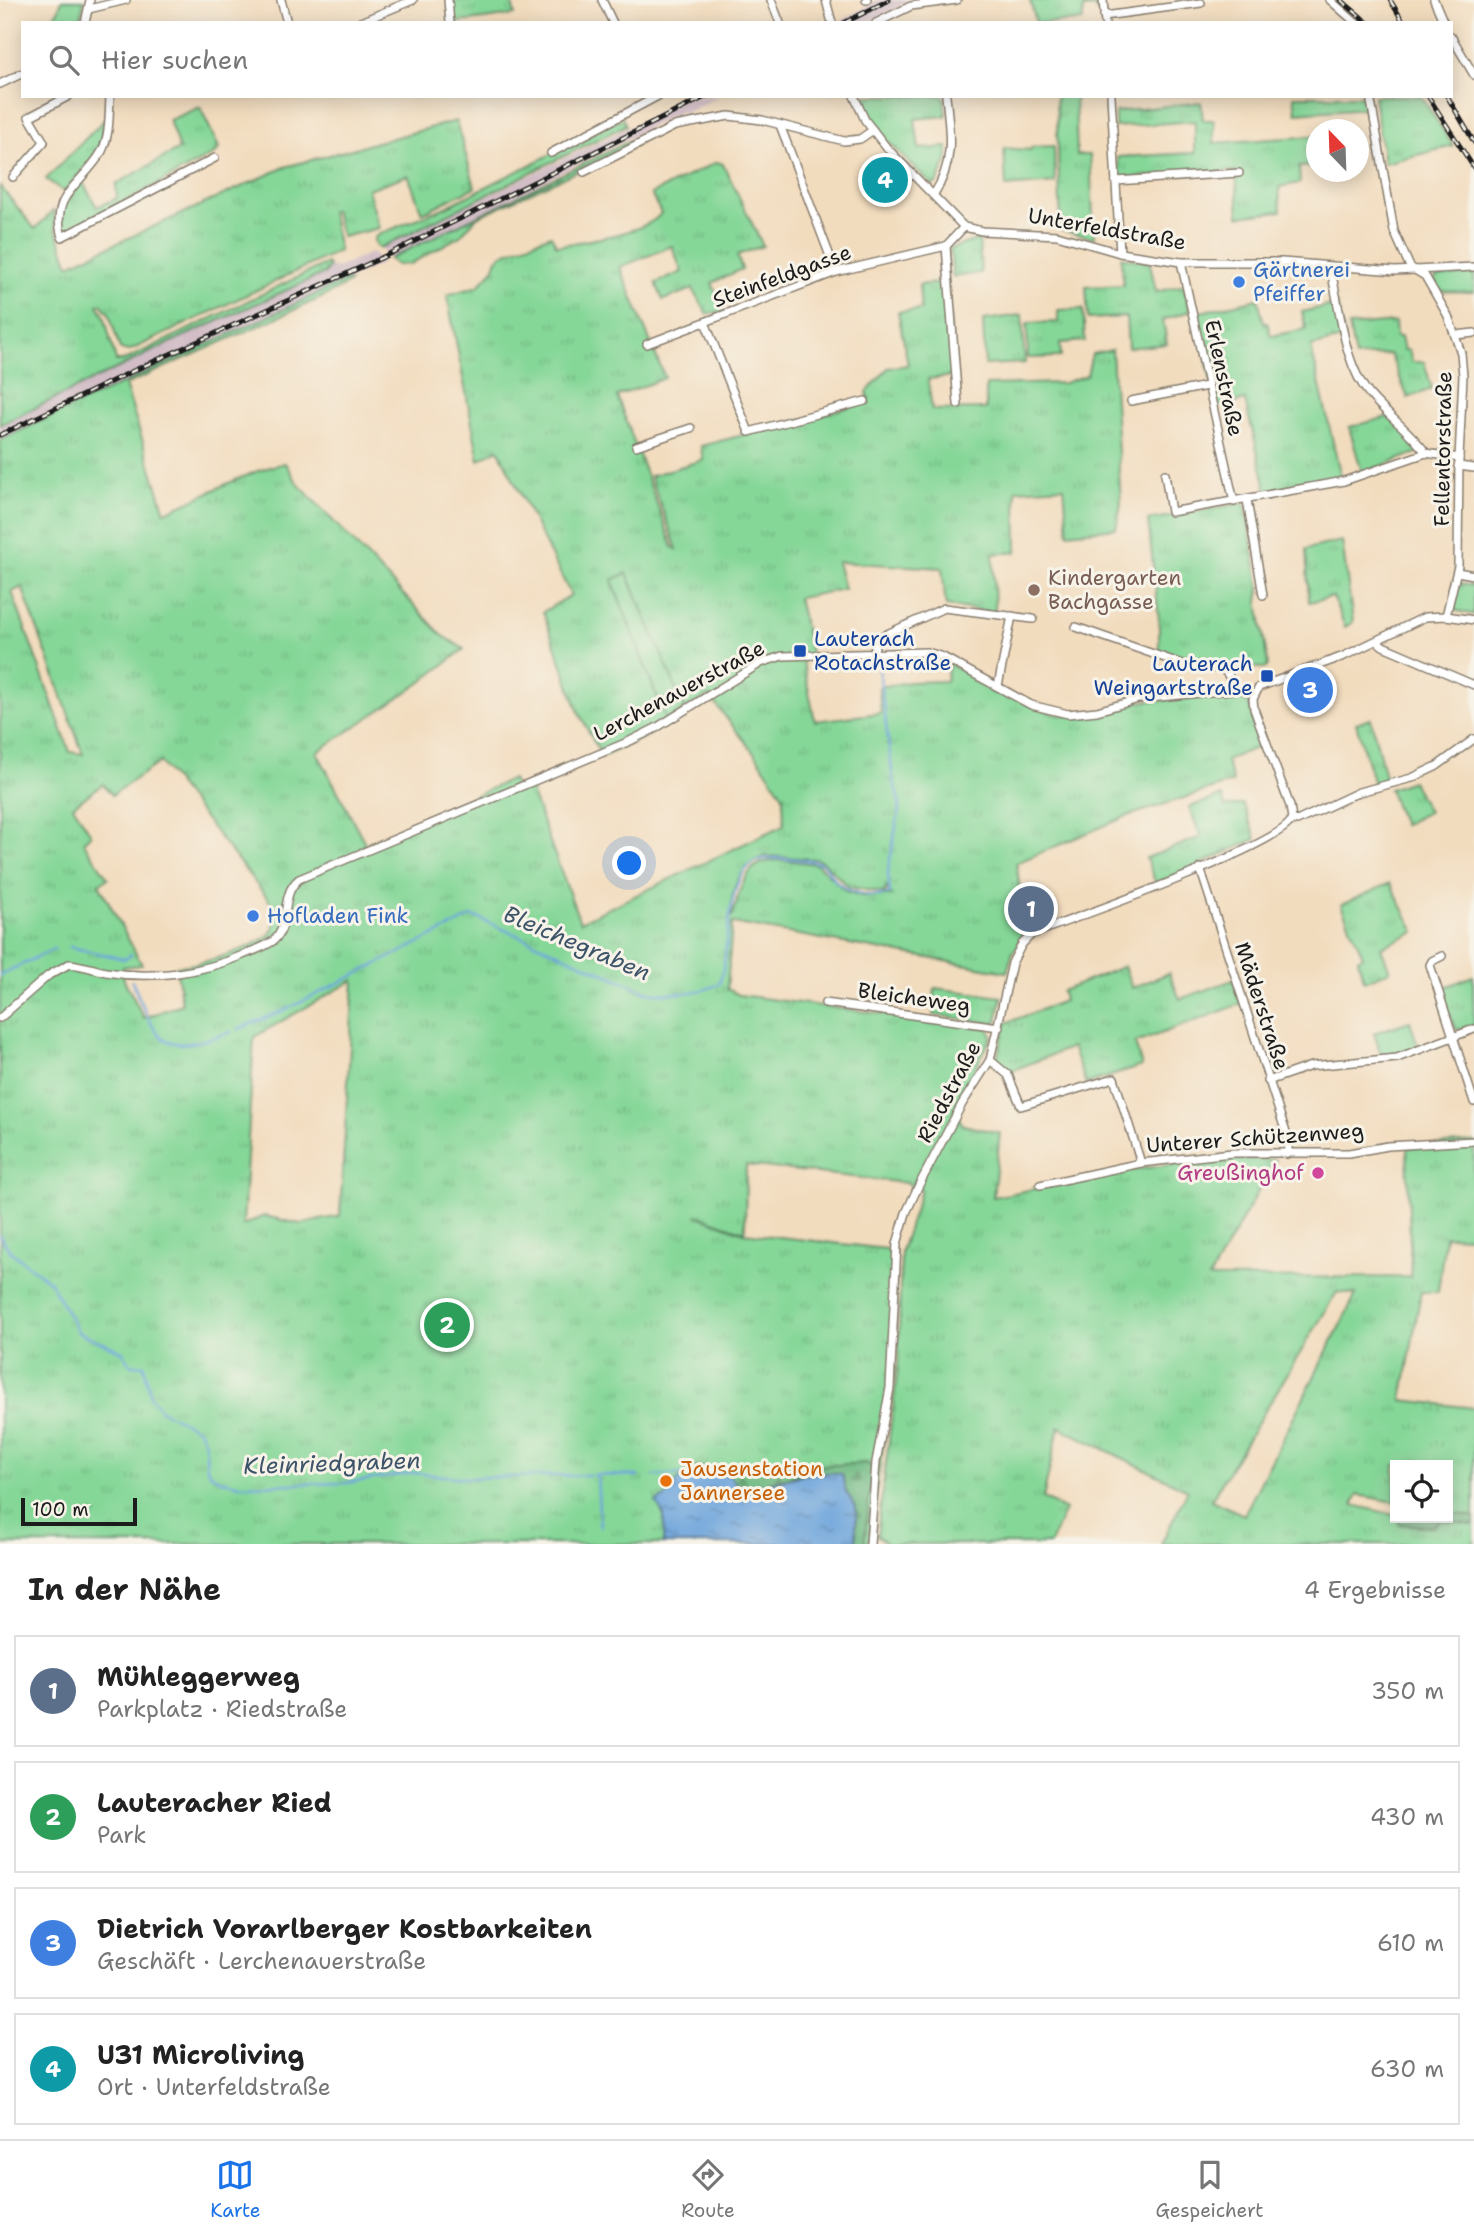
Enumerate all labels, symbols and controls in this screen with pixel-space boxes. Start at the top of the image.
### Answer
search box [21,21,1453,98]
icon: search [45,41,83,79]
text: Hier suchen [101,42,248,77]
north arrow [1306,119,1369,182]
pin: 4 [862,154,908,206]
street label: Unterfeldstraße [1026,201,1188,257]
street label: Steinfeldgasse [709,238,855,314]
place label: Gärtnerei Pfeiffer [1253,256,1350,308]
marker: Gärtnerei Pfeiffer [1231,274,1247,290]
street label: Erlenstraße [1198,317,1250,439]
street label: Fellentorstraße [1428,371,1458,527]
place label: Kindergarten Bachgasse [1048,564,1181,616]
marker: Kindergarten Bachgasse [1026,582,1042,598]
place label: Lauterach Rotachstraße [814,625,951,677]
street label: Lerchenauerstraße [588,634,770,748]
marker: Lauterach Rotachstraße [792,643,808,659]
place label: Lauterach Weingartstraße [1094,650,1253,702]
pin: 3 [1287,664,1333,716]
marker: Lauterach Weingartstraße [1259,668,1275,684]
your location [612,846,646,880]
pin: 1 [1008,883,1054,935]
water label: Bleichegraben [499,899,655,987]
place label: Hofladen Fink [267,902,409,930]
marker: Hofladen Fink [245,908,261,924]
street label: Mäderstraße [1228,938,1296,1074]
street label: Bleicheweg [856,976,972,1020]
street label: Riedstraße [911,1036,987,1148]
street label: Unterer Schützenweg [1145,1116,1365,1160]
place label: Greußinghof [1177,1159,1304,1187]
marker: Greußinghof [1310,1165,1326,1181]
pin: 2 [424,1299,470,1351]
water label: Kleinriedgraben [243,1445,421,1481]
place label: Jausenstation Jannersee [680,1455,823,1507]
map controls [1390,1460,1453,1523]
button: locate [1390,1460,1453,1523]
marker: Jausenstation Jannersee [658,1473,674,1489]
scale bar [21,1495,136,1527]
text: 100 m [32,1497,89,1522]
text: In der Nähe [28,1569,221,1610]
text: 4 Ergebnisse [1304,1575,1446,1605]
text: Mühleggerweg [97,1659,300,1694]
text: 1 [48,1676,58,1706]
text: 350 m [1371,1676,1444,1706]
text: Parkplatz · Riedstraße [97,1694,347,1724]
text: Lauteracher Ried [97,1785,332,1820]
text: 2 [45,1802,61,1832]
text: 430 m [1370,1802,1444,1832]
text: Park [97,1820,146,1850]
text: Dietrich Vorarlberger Kostbarkeiten [97,1911,592,1946]
text: 3 [45,1928,61,1958]
text: 610 m [1377,1928,1444,1958]
text: Geschäft · Lerchenauerstraße [97,1946,426,1976]
text: U31 Microliving [97,2037,304,2072]
text: 4 [45,2054,61,2084]
text: 630 m [1370,2054,1444,2084]
text: Ort · Unterfeldstraße [97,2072,331,2102]
tab: Karte [210,2156,261,2223]
tab: Route [681,2156,735,2223]
tab: Gespeichert [1156,2156,1264,2223]

